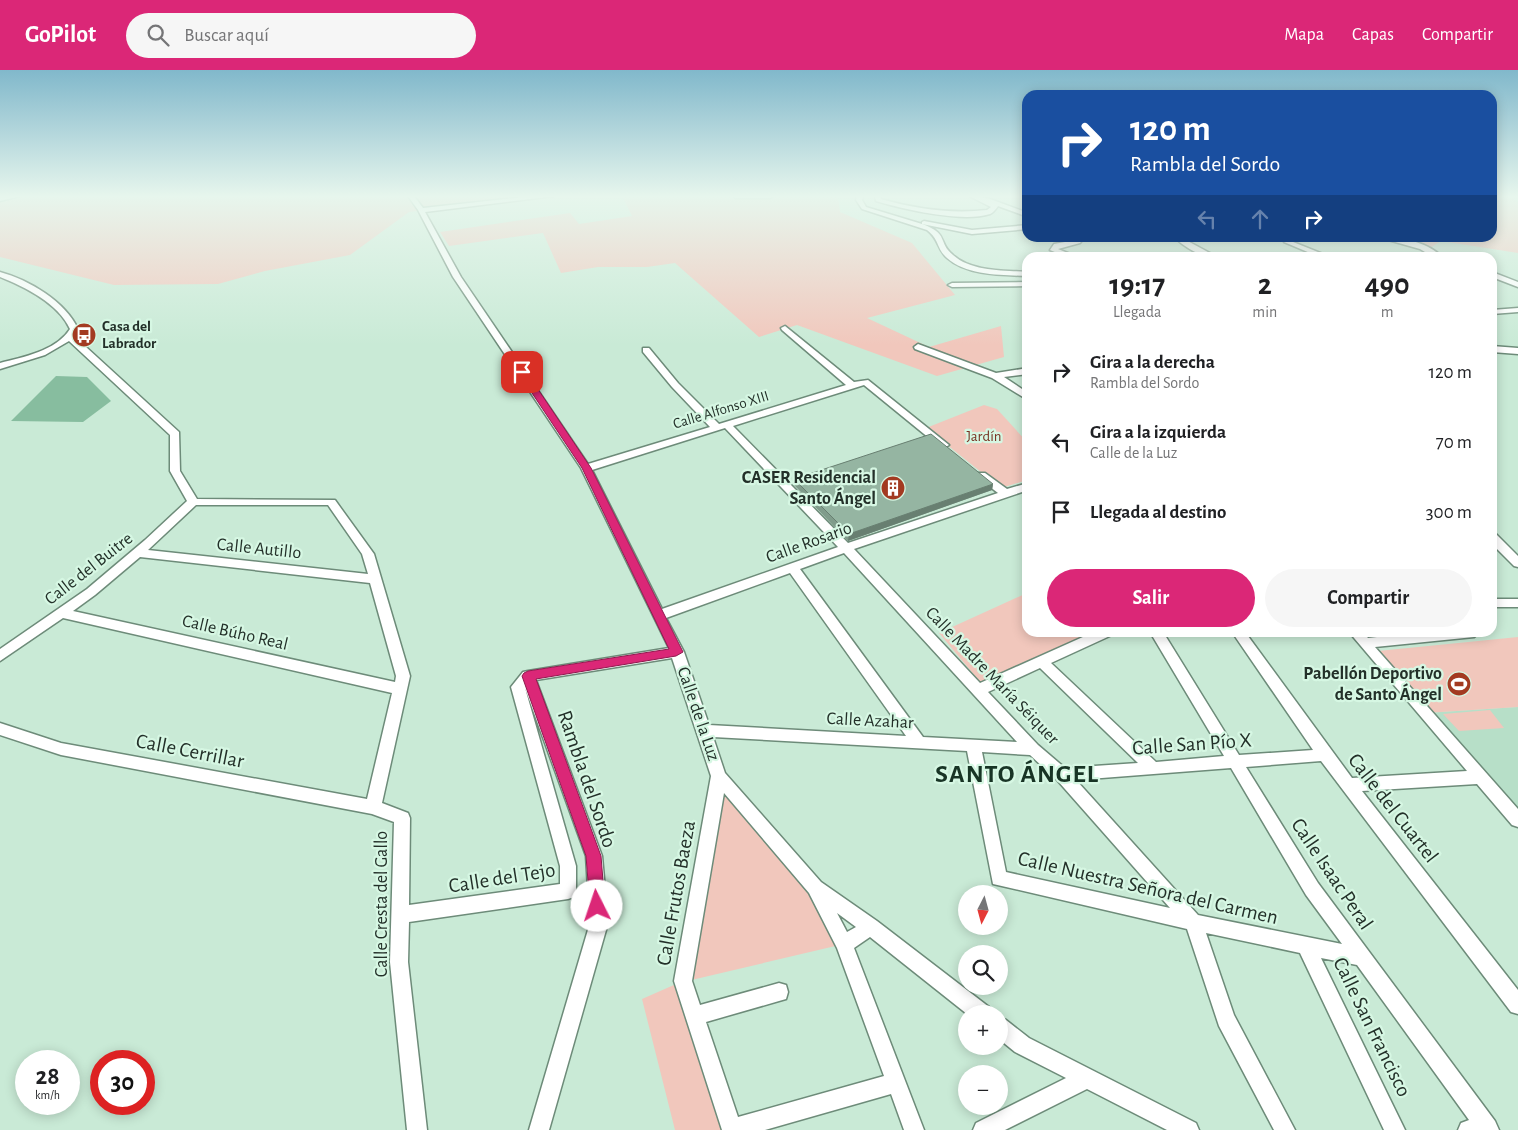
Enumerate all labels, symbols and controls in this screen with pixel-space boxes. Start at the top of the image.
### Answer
search box [126,13,476,58]
icon: search [144,21,172,49]
text: GoPilot [25,23,96,47]
text: Buscar aquí [184,26,269,45]
text: Mapa [1284,26,1324,44]
text: Capas [1352,26,1394,44]
text: Compartir [1422,26,1493,44]
icon: right [1047,110,1112,175]
text: 120 m [1130,112,1211,147]
text: Rambla del Sordo [1130,153,1280,175]
icon: left [1193,205,1221,233]
icon: ahead [1246,205,1274,233]
icon: right [1299,205,1327,233]
text: 19:17 [1109,270,1165,300]
text: 2 [1258,270,1272,300]
text: 490 [1365,270,1410,300]
text: Llegada [1113,304,1161,320]
text: min [1252,304,1277,320]
text: m [1381,304,1394,320]
place label: Casa del Labrador [102,319,157,351]
bus stop icon: Casa del Labrador [71,322,97,348]
pin [501,351,543,393]
text: Gira a la derecha [1090,353,1215,372]
icon: arrive [508,358,536,386]
icon: right [1047,358,1075,386]
text: 120 m [1428,363,1472,382]
text: Rambla del Sordo [1090,375,1199,391]
street label: Calle Alfonso XIII [671,388,771,432]
text: Gira a la izquierda [1090,423,1226,442]
icon: left [1047,428,1075,456]
park label: Jardín [966,429,1002,444]
text: 70 m [1436,433,1472,452]
text: Calle de la Luz [1090,445,1177,461]
place label: CASER Residencial Santo Ángel [742,469,876,508]
building icon: CASER Residencial Santo Ángel [880,475,906,501]
icon: arrive [1047,498,1075,526]
text: Llegada al destino [1090,503,1227,522]
text: 300 m [1426,503,1472,522]
street label: Calle Rosario [764,519,854,567]
street label: Calle del Buitre [42,529,136,609]
street label: Calle Autillo [216,536,302,562]
button: Salir [1047,569,1255,627]
button: Compartir [1265,569,1472,627]
street label: Calle Madre María Séiquer [922,604,1062,748]
street label: Calle Búho Real [180,612,290,654]
street label: Calle de la Luz [673,665,723,763]
place label: Pabellón Deportivo de Santo Ángel [1303,665,1442,704]
sports icon: Pabellón Deportivo de Santo Ángel [1446,671,1472,697]
street label: Rambla del Sordo [554,708,620,850]
street label: Calle Azahar [826,710,914,732]
street label: Calle San Pío X [1132,729,1252,759]
street label: Calle Cerrillar [134,730,246,772]
street label: Calle del Cuartel [1344,749,1442,867]
district label: SANTO ÁNGEL [935,759,1099,787]
street label: Calle Isaac Peral [1287,815,1377,933]
street label: Calle Frutos Baeza [653,819,699,967]
street label: Calle Cresta del Gallo [373,831,391,977]
street label: Calle Nuestra Señora del Carmen [1016,848,1280,928]
street label: Calle del Tejo [447,859,557,897]
position arrow [570,879,622,931]
north arrow [958,885,1008,935]
map controls [958,885,1008,1115]
button: search [958,945,1008,995]
street label: Calle San Francisco [1329,954,1415,1100]
button: + [958,1005,1008,1055]
speed limit sign: 30 [90,1050,155,1115]
text: 28 [35,1064,60,1089]
button: − [958,1065,1008,1115]
text: km/h [35,1089,60,1101]

